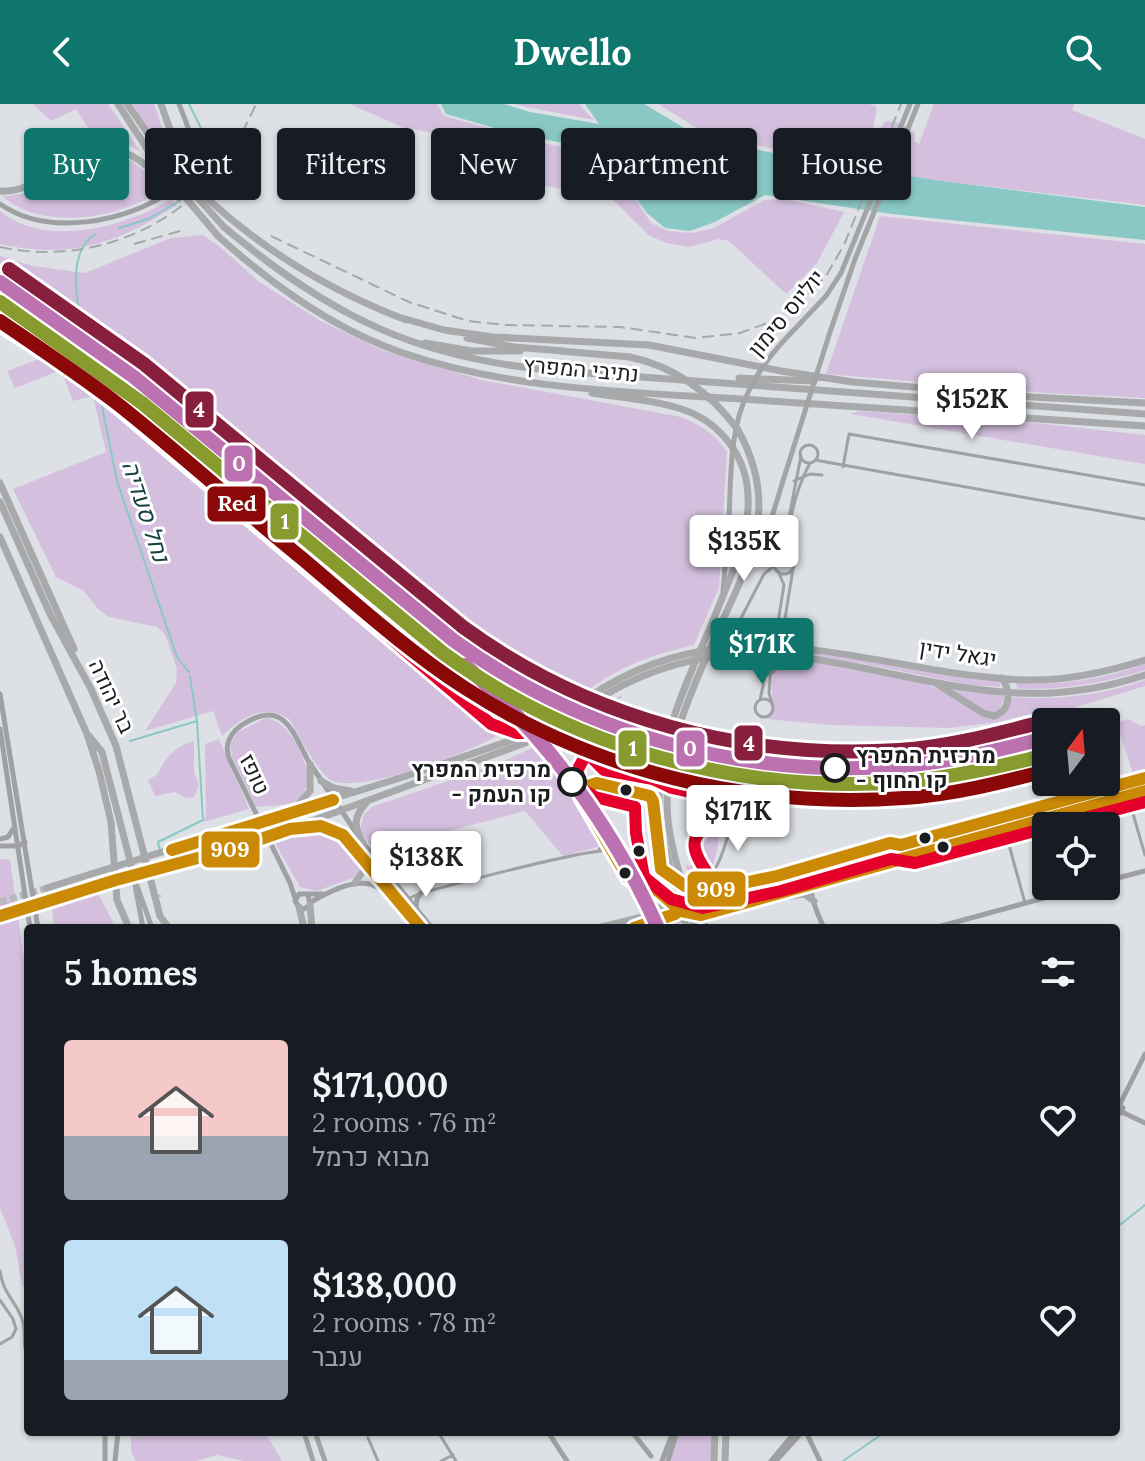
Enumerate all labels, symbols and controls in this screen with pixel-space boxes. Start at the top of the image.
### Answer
text: Dwello [513,29,632,75]
icon: back [40,30,84,74]
icon: search [1061,30,1105,74]
chip: Buy [24,128,129,200]
chip: Rent [145,128,261,200]
chip: Filters [277,128,415,200]
chip: New [431,128,545,200]
chip: Apartment [561,128,757,200]
chip: House [773,128,911,200]
street label: יוליוס סימון [742,264,830,362]
street label: נתיבי המפרץ [522,350,640,388]
pin: $152K [916,373,1028,441]
text: $152K [936,382,1008,415]
line badge: 4 [184,390,215,429]
text: 4 [193,395,205,423]
line badge: 0 [223,444,254,483]
text: 0 [232,449,246,477]
water label: נחל סעדיה [115,456,178,568]
line badge: Red [206,485,267,523]
text: Red [217,489,257,517]
line badge: 1 [269,502,300,541]
text: 1 [281,507,290,535]
pin: $135K [688,515,800,583]
text: $135K [708,524,780,557]
pin: $171K [706,618,818,686]
text: $171K [728,627,796,660]
street label: יגאל ידין [918,633,998,673]
street label: בר יהודה [83,654,141,738]
north arrow [1032,708,1120,796]
map controls [1032,708,1120,900]
line badge: 4 [733,724,764,762]
line badge: 1 [617,729,648,768]
line badge: 0 [675,729,706,768]
text: 4 [743,729,755,757]
text: 1 [629,734,638,762]
text: 0 [683,734,697,762]
place label: מרכזית המפרץ - קו החוף [856,741,996,794]
street label: טופז [234,749,276,799]
marker: מרכזית המפרץ - קו החוף [821,754,849,782]
place label: מרכזית המפרץ - קו העמק [411,755,551,808]
marker: מרכזית המפרץ - קו העמק [558,768,586,796]
unlabelled marker [618,782,634,798]
pin: $171K [682,785,794,853]
text: $171K [704,794,772,827]
button: locate [1032,812,1120,900]
line badge: 909 [200,830,261,869]
unlabelled marker [917,830,933,846]
pin: $138K [370,831,482,899]
text: 909 [210,835,250,863]
unlabelled marker [935,839,951,855]
text: $138K [389,840,463,873]
unlabelled marker [631,843,647,859]
unlabelled marker [617,865,633,881]
line badge: 909 [686,870,747,908]
text: 909 [696,875,736,903]
icon: filters [1036,950,1080,994]
text: 5 homes [64,951,198,994]
text: $171,000 [312,1063,448,1106]
icon: home [128,1072,224,1168]
icon: heart [1036,1098,1080,1142]
text: 2 rooms · 76 m² [312,1106,497,1139]
text: מבוא כרמל [312,1140,430,1173]
text: $138,000 [312,1263,457,1306]
icon: home [128,1272,224,1368]
icon: heart [1036,1298,1080,1342]
text: 2 rooms · 78 m² [312,1306,496,1339]
text: ענבר [312,1340,363,1373]

